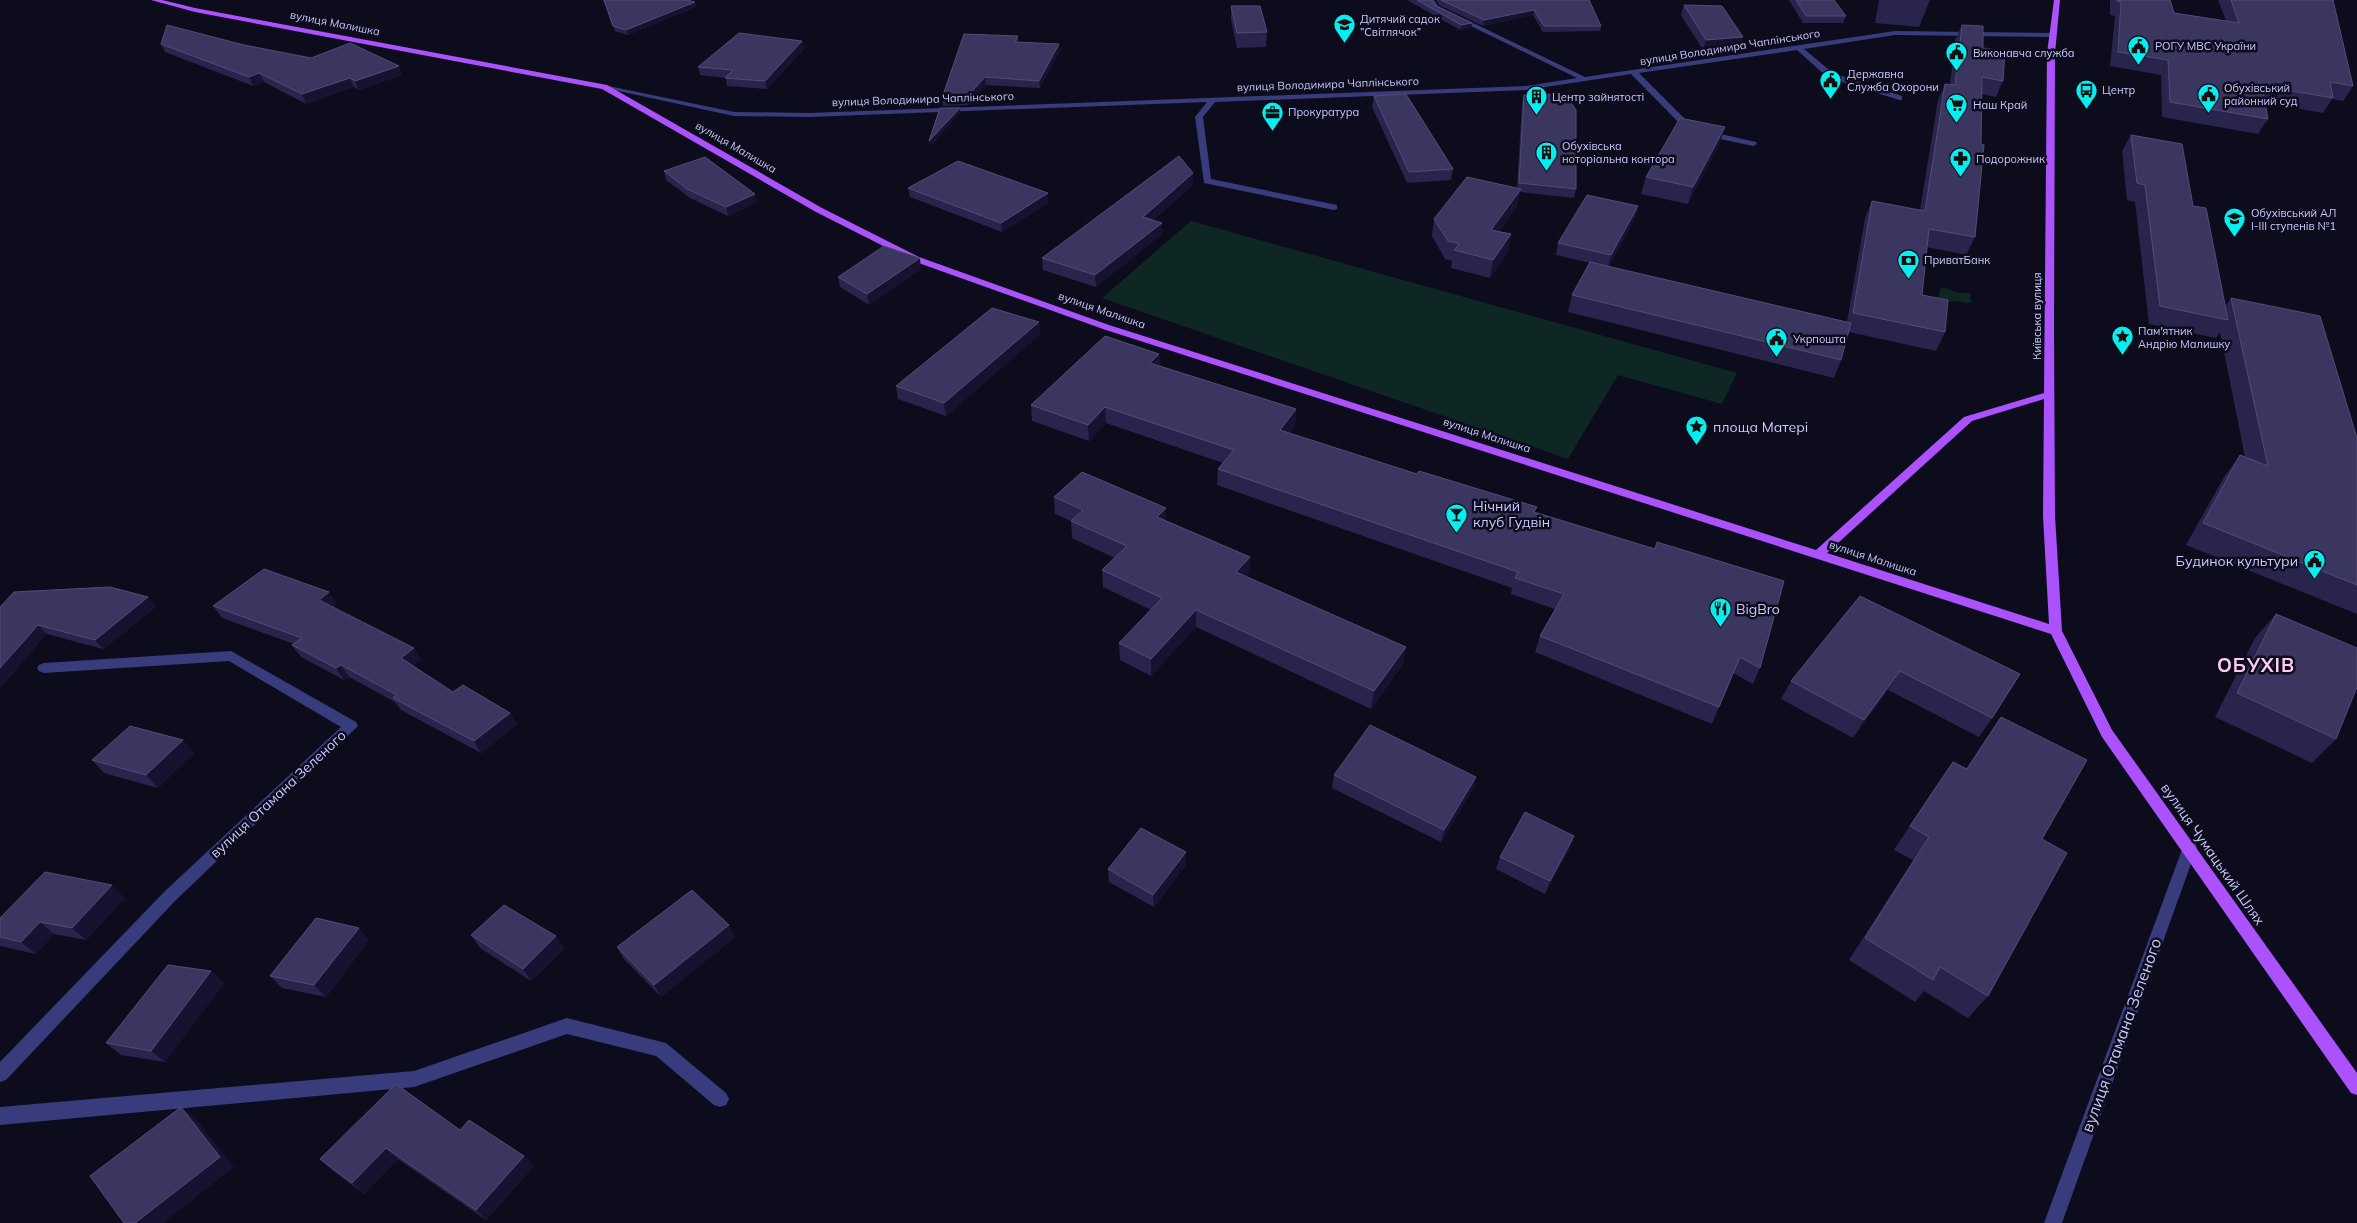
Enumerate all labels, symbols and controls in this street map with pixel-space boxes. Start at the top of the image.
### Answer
street label: вулиця Малишка [289,7,381,39]
place label: Дитячий садок ”Світлячок” [1360,12,1440,39]
school or university icon: Дитячий садок ”Світлячок” [1332,13,1356,44]
street label: вулиця Володимира Чаплінського [1639,26,1821,68]
public building icon: РОГУ МВС України [2127,34,2151,65]
place label: РОГУ МВС України [2155,39,2256,53]
public building icon: Виконавча служба [1945,41,1969,72]
place label: Виконавча служба [1973,46,2075,60]
place label: Державна Служба Охорони [1847,67,1939,94]
public building icon: Державна Служба Охорони [1819,68,1843,99]
street label: вулиця Володимира Чаплінського [1237,74,1419,94]
bus stop icon: Центр [2074,78,2098,109]
place label: Обухівський районний суд [2224,81,2298,108]
public building icon: Обухівський районний суд [2196,82,2220,113]
place label: Центр [2102,83,2136,97]
building icon: Центр зайнятості [1524,85,1548,116]
street label: вулиця Володимира Чаплінського [832,89,1014,109]
place label: Центр зайнятості [1552,90,1644,104]
supermarket icon: Наш Край [1945,93,1969,124]
place label: Наш Край [1973,98,2027,112]
office icon: Прокуратура [1260,100,1284,131]
place label: Прокуратура [1288,105,1359,119]
street label: вулиця Малишка [693,118,779,176]
place label: Обухівська ноторіальна контора [1562,139,1675,166]
building icon: Обухівська ноторіальна контора [1534,140,1558,171]
pharmacy icon: Подорожник [1948,147,1972,178]
place label: Подорожник [1976,152,2045,166]
place label: Обухівський АЛ І-ІІІ ступенів №1 [2251,206,2337,233]
school or university icon: Обухівський АЛ І-ІІІ ступенів №1 [2223,207,2247,238]
bank icon: ПриватБанк [1896,248,1920,279]
place label: ПриватБанк [1924,253,1990,267]
street label: Київська вулиця [2030,272,2044,360]
street label: вулиця Малишка [1057,289,1147,331]
place label: Пам'ятник Андрію Малишку [2138,324,2230,351]
place icon: Пам'ятник Андрію Малишку [2110,325,2134,356]
public building icon: Укрпошта [1765,327,1789,358]
place label: Укрпошта [1792,332,1846,346]
street label: вулиця Малишка [1441,414,1533,456]
place icon: площа Матері [1685,415,1709,446]
place label: площа Матері [1713,418,1808,436]
place label: Нічний клуб Гудвін [1473,497,1550,531]
bar icon: Нічний клуб Гудвін [1445,502,1469,533]
street label: вулиця Малишка [1827,537,1919,579]
public building icon: Будинок культури [2302,549,2326,580]
place label: Будинок культури [2176,552,2298,570]
restaurant icon: BigBro [1708,597,1732,628]
place label: BigBro [1736,600,1780,618]
district label: ОБУХІВ [2217,653,2295,677]
street label: вулиця Отамана Зеленого [206,726,350,862]
street label: вулиця Чумацький Шлях [2157,779,2269,929]
street label: вулиця Отамана Зеленого [2077,935,2165,1135]

